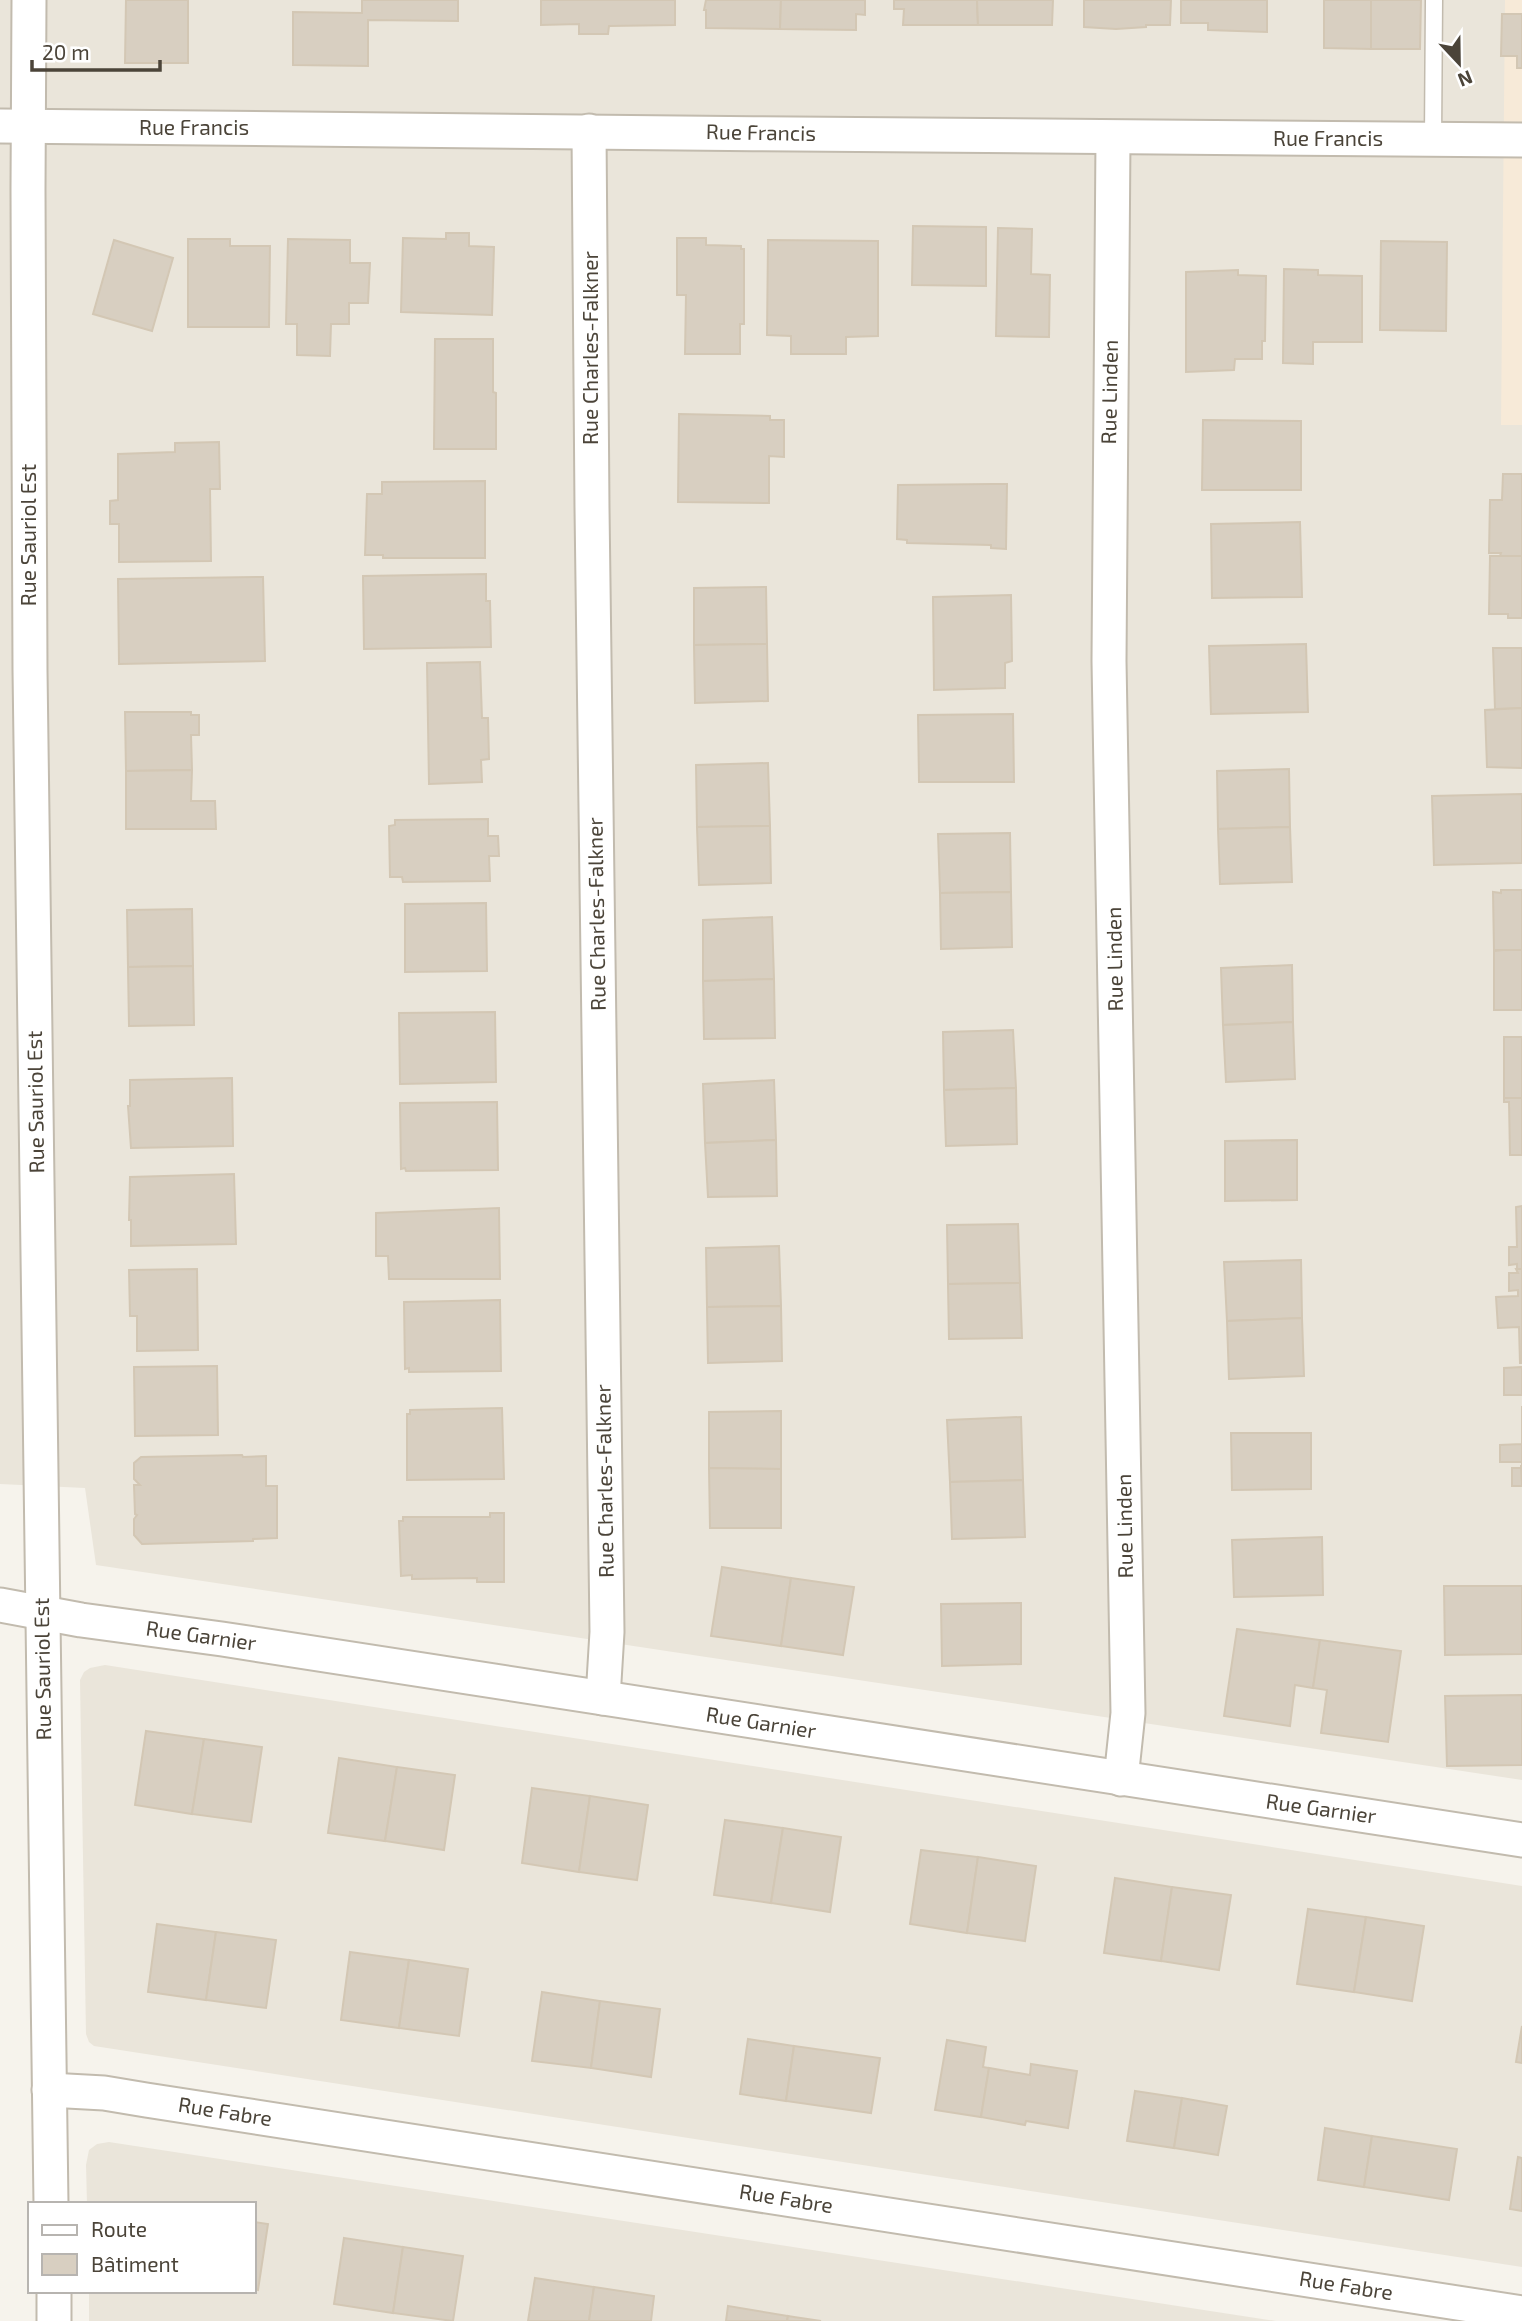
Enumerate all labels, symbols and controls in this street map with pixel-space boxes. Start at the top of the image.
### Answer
scale bar [32,28,159,72]
north arrow [1424,28,1494,98]
text: 20 m [42,39,90,64]
text: N [1455,66,1476,92]
street label: Rue Francis [139,114,249,139]
street label: Rue Francis [706,118,816,145]
street label: Rue Francis [1273,125,1383,150]
street label: Rue Charles-Falkner [577,251,602,445]
street label: Rue Linden [1095,339,1122,444]
street label: Rue Sauriol Est [15,464,40,606]
street label: Rue Charles-Falkner [581,816,610,1011]
street label: Rue Linden [1100,907,1127,1012]
street label: Rue Sauriol Est [21,1031,48,1174]
street label: Rue Charles-Falkner [589,1383,618,1578]
street label: Rue Linden [1110,1474,1137,1579]
street label: Rue Sauriol Est [28,1598,55,1741]
street label: Rue Garnier [144,1614,259,1655]
street label: Rue Garnier [704,1700,819,1743]
street label: Rue Garnier [1264,1787,1379,1828]
street label: Rue Fabre [177,2091,274,2130]
street label: Rue Fabre [738,2178,835,2217]
legend [28,2202,256,2293]
text: Route [91,2216,147,2241]
text: Bâtiment [91,2251,179,2276]
street label: Rue Fabre [1298,2265,1395,2304]

